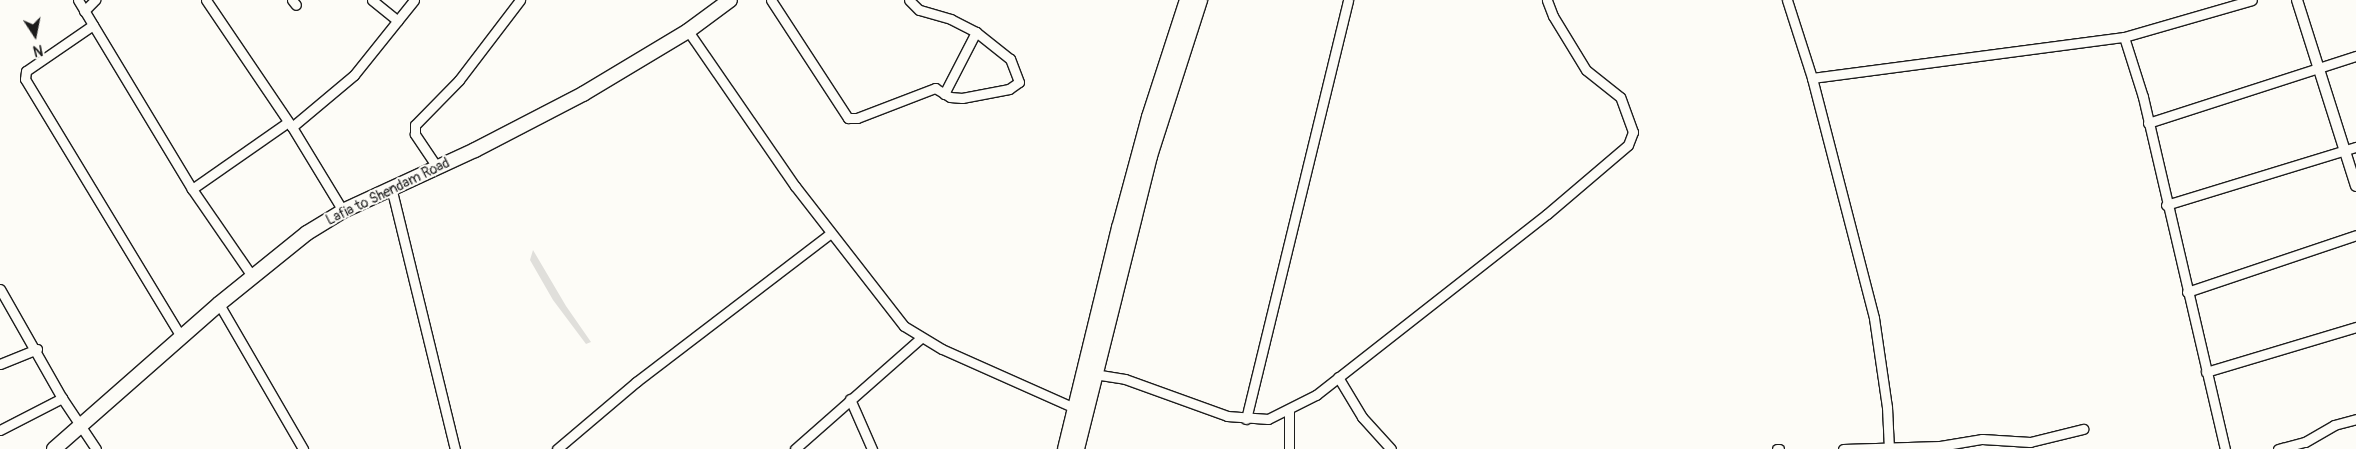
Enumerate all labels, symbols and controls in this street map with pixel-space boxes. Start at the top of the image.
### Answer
north arrow [10,10,60,60]
text: N [32,41,44,59]
street label: Lafia to Shendam Road [323,155,453,229]

